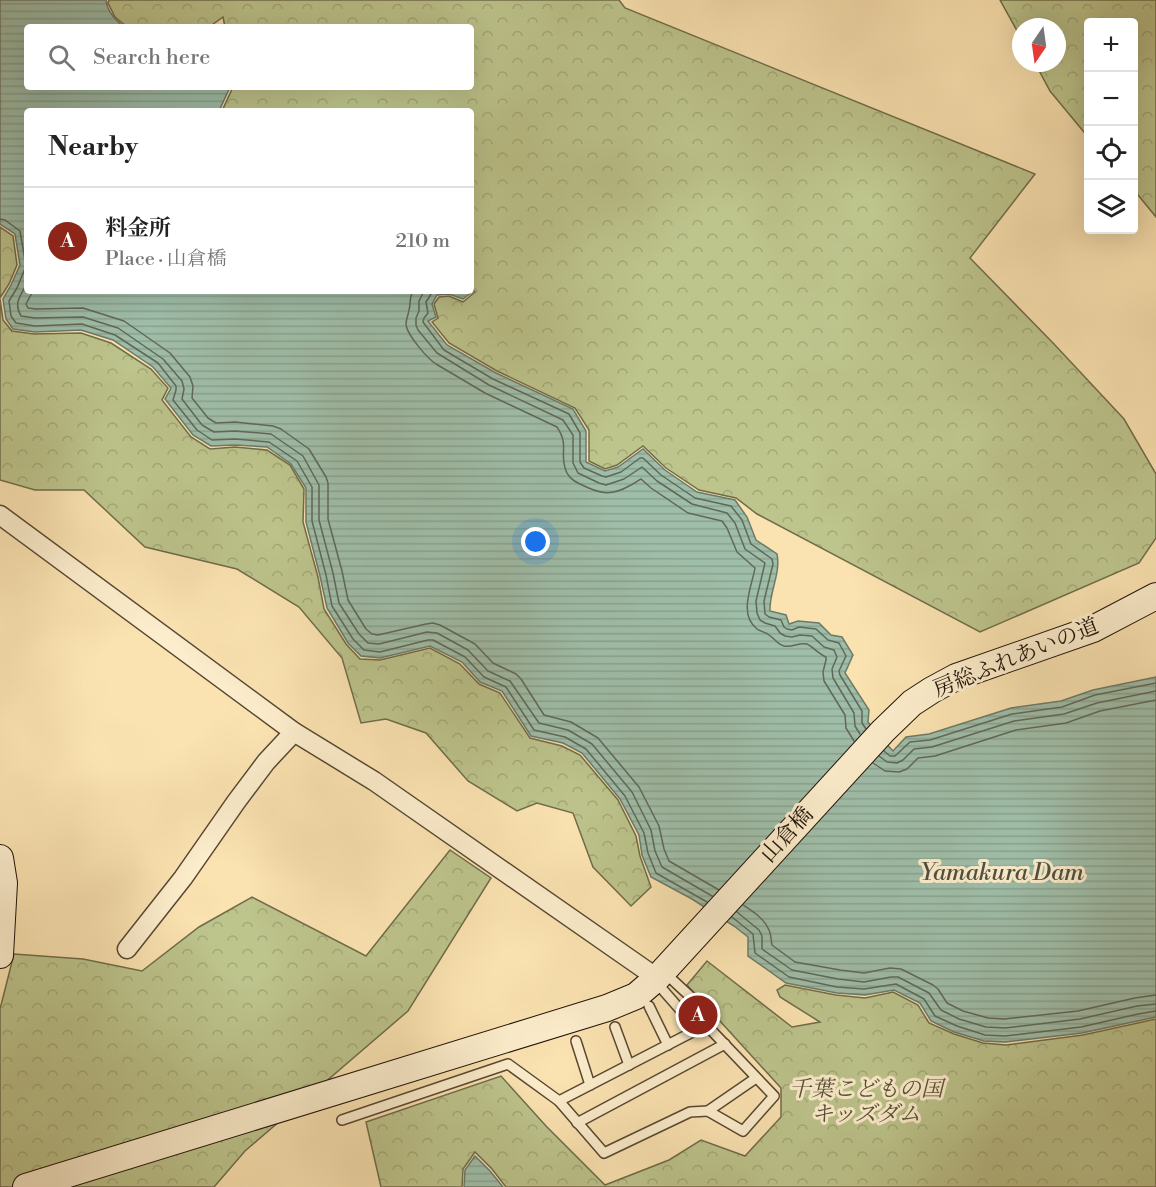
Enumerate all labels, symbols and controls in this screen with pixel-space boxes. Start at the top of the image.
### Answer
north arrow [1012,18,1066,72]
map controls [1084,18,1138,234]
button: + [1084,18,1138,72]
search box [24,24,474,90]
icon: search [45,41,78,74]
text: Search here [93,44,210,71]
button: − [1084,72,1138,126]
button: locate [1084,126,1138,180]
text: Nearby [48,131,138,163]
button: layers [1084,180,1138,234]
text: 料金所 [105,215,171,242]
text: A [60,229,75,254]
text: 210 m [395,229,450,254]
text: Place · 山倉橋 [105,247,226,272]
your location [521,527,550,556]
street label: 房総ふれあいの道 [929,613,1103,703]
street label: 山倉橋 [755,801,819,869]
water label: Yamakura Dam [920,858,1084,888]
pin: A [678,992,718,1038]
park label: 千葉こどもの国 キッズダム [789,1076,946,1128]

